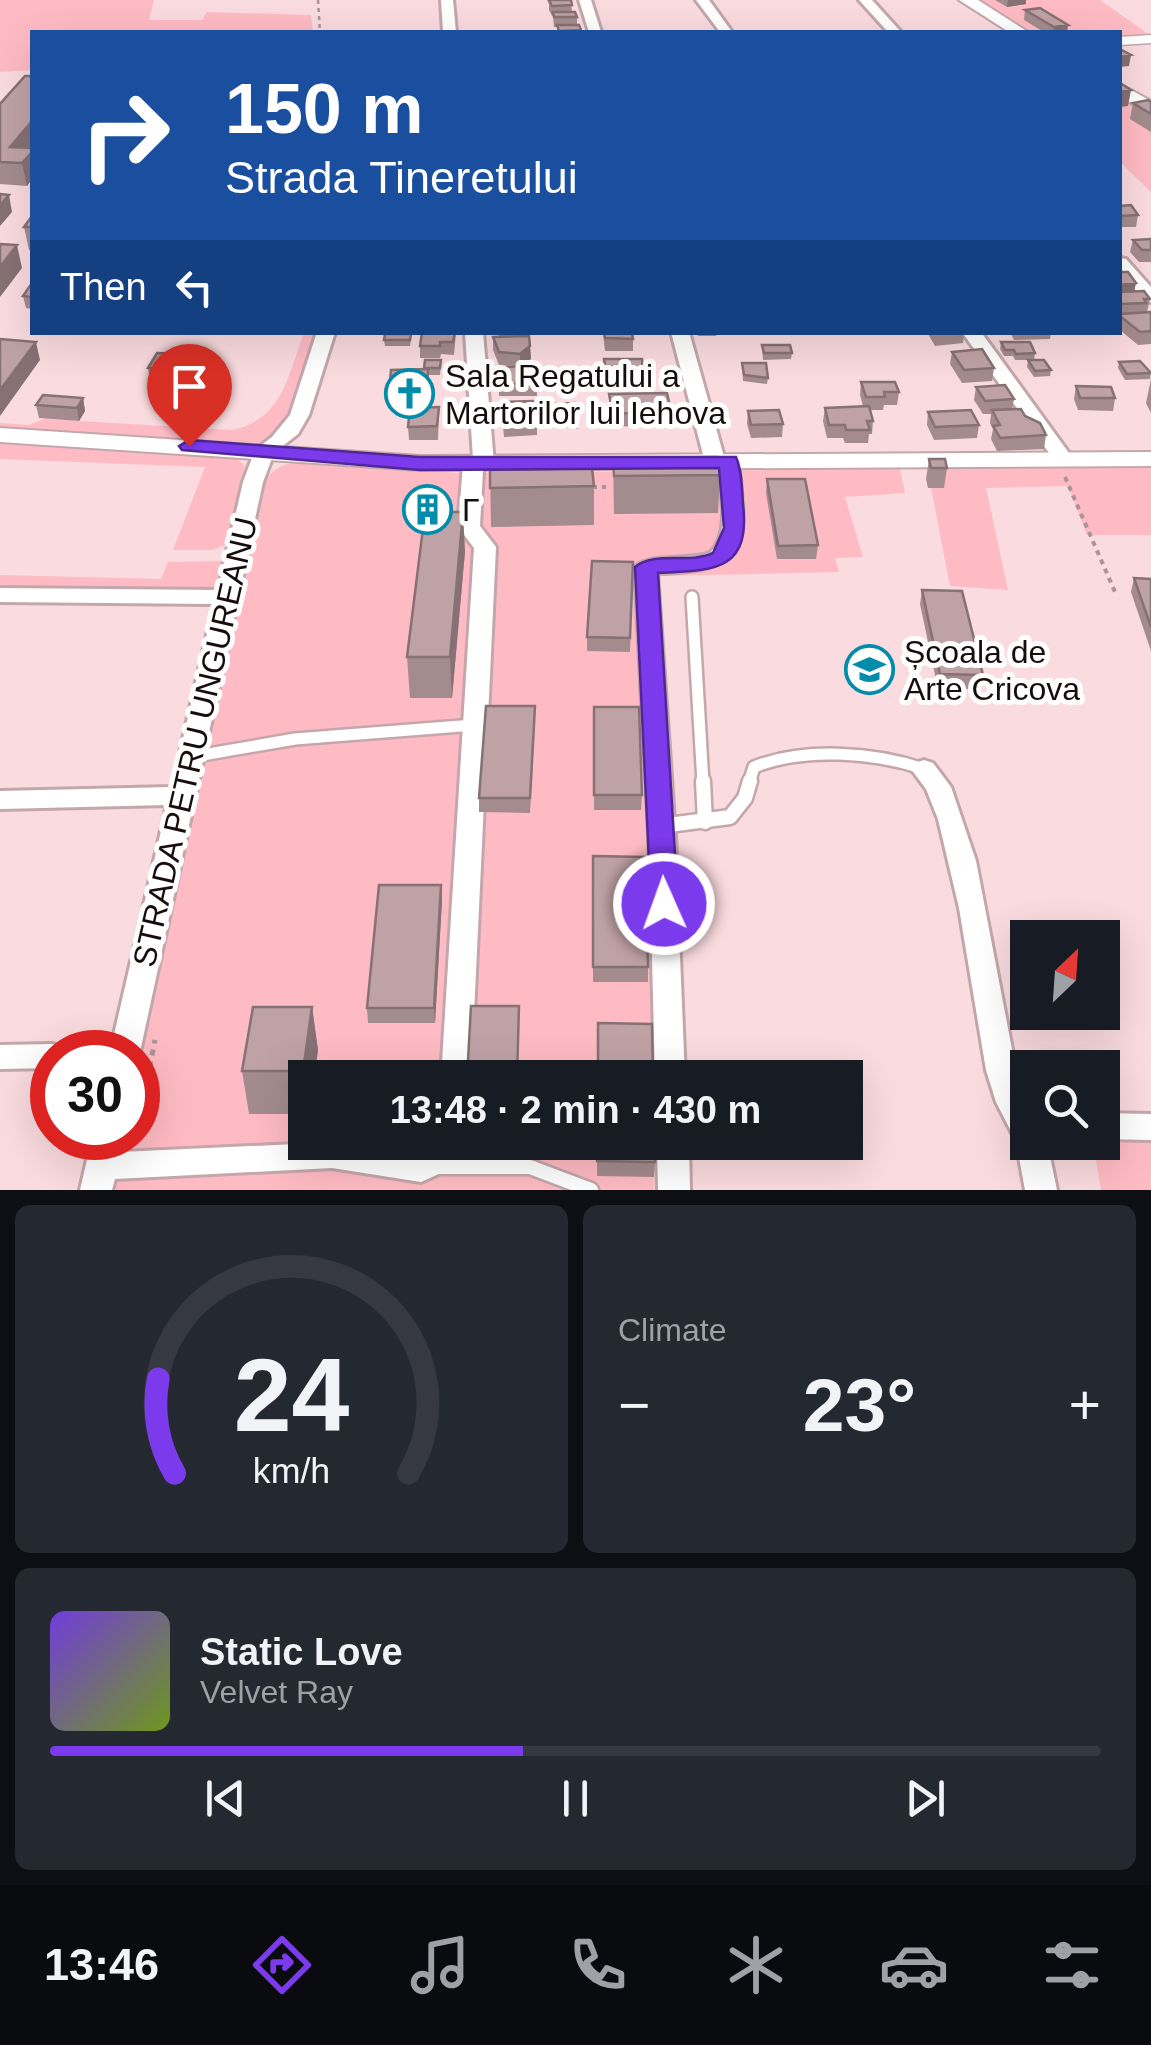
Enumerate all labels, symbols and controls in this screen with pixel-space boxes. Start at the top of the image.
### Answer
icon: right [60,70,190,200]
text: 150 m [225,70,423,148]
text: Strada Tineretului [225,152,578,203]
icon: left [167,260,222,315]
text: Then [60,266,147,308]
pin [147,344,232,447]
place label: Sala Regatului a Martorilor lui Iehova [445,358,726,431]
icon: arrive [162,359,217,414]
church icon: Sala Regatului a Martorilor lui Iehova [384,368,436,420]
building icon: Г [401,484,453,536]
place label: Г [462,492,479,528]
street label: STRADA PETRU UNGUREANU [126,514,264,970]
place label: Școala de Arte Cricova [904,634,1080,707]
school or university icon: Școala de Arte Cricova [843,644,895,696]
position arrow [612,852,716,956]
north arrow [1010,920,1120,1030]
map controls [1010,920,1120,1160]
speed limit sign: 30 [30,1030,160,1160]
button: search [1010,1050,1120,1160]
text: 13:48 · 2 min · 430 m [390,1089,761,1131]
text: Climate [618,1312,726,1348]
text: 24 [234,1337,349,1453]
text: 23° [803,1363,916,1447]
text: − [618,1374,650,1436]
text: + [1069,1374,1101,1436]
text: km/h [253,1451,330,1491]
text: Static Love [200,1631,403,1673]
text: Velvet Ray [200,1674,353,1710]
icon: previous [198,1771,253,1826]
icon: pause [548,1771,603,1826]
icon: next [898,1771,953,1826]
icon: directions [247,1930,317,2000]
icon: music [405,1930,475,2000]
icon: phone [563,1930,633,2000]
icon: climate [721,1930,791,2000]
icon: car [879,1930,949,2000]
icon: filters [1037,1930,1107,2000]
text: 13:46 [44,1939,159,1990]

